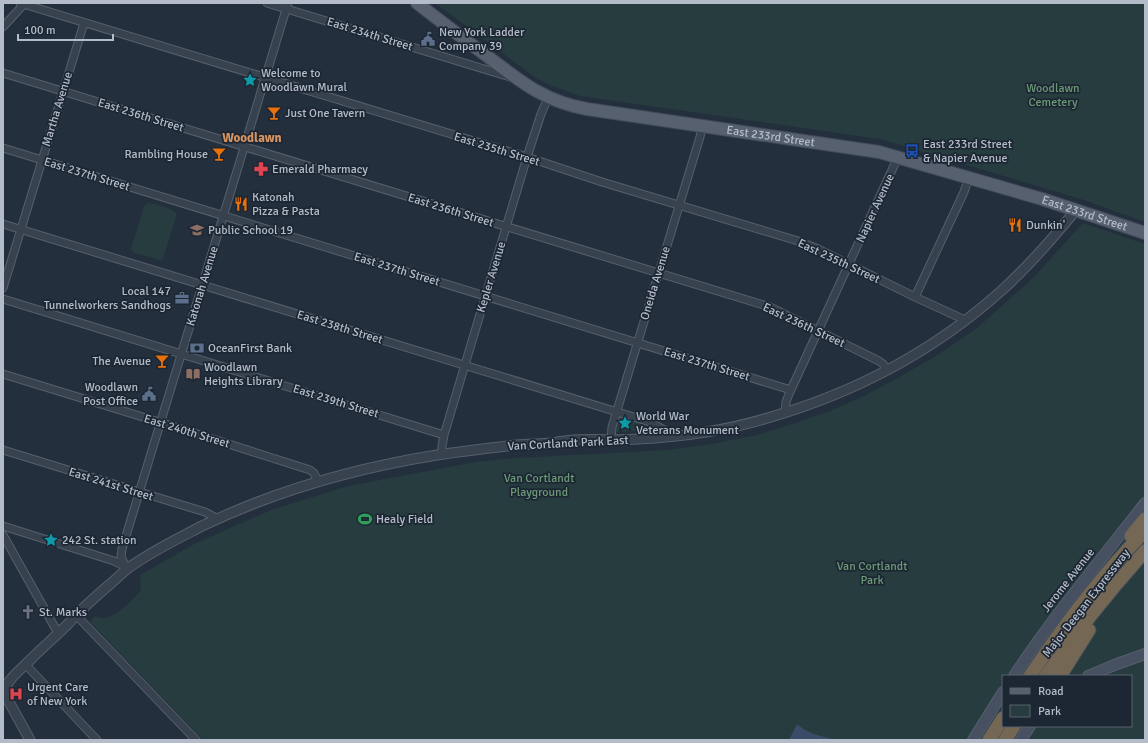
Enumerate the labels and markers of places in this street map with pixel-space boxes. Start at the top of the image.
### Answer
place label: New York Ladder Company 39 [439,25,525,54]
public building icon: New York Ladder Company 39 [420,31,436,47]
place label: Welcome to Woodlawn Mural [261,66,348,95]
place icon: Welcome to Woodlawn Mural [242,72,258,88]
bar icon: Just One Tavern [266,105,282,121]
place label: Just One Tavern [285,106,365,121]
place label: East 233rd Street & Napier Avenue [923,137,1012,166]
bus stop icon: East 233rd Street & Napier Avenue [904,143,920,159]
bar icon: Rambling House [211,146,227,162]
place label: Rambling House [125,147,208,162]
pharmacy icon: Emerald Pharmacy [253,161,269,177]
place label: Emerald Pharmacy [272,162,368,177]
place label: Katonah Pizza & Pasta [252,190,320,219]
restaurant icon: Katonah Pizza & Pasta [233,196,249,212]
restaurant icon: Dunkin' [1007,217,1023,233]
place label: Dunkin' [1026,218,1065,233]
school or university icon: Public School 19 [189,222,205,238]
place label: Public School 19 [208,223,293,238]
place label: Local 147 Tunnelworkers Sandhogs [44,284,171,313]
office icon: Local 147 Tunnelworkers Sandhogs [174,290,190,306]
bank icon: OceanFirst Bank [189,340,205,356]
place label: OceanFirst Bank [208,341,292,356]
bar icon: The Avenue [154,353,170,369]
place label: The Avenue [92,354,151,369]
place label: Woodlawn Heights Library [204,360,283,389]
library icon: Woodlawn Heights Library [185,366,201,382]
place label: Woodlawn Post Office [83,380,138,409]
public building icon: Woodlawn Post Office [141,386,157,402]
place label: World War Veterans Monument [636,409,739,438]
place icon: World War Veterans Monument [617,415,633,431]
sports icon: Healy Field [357,511,373,527]
place label: Healy Field [376,512,433,527]
place icon: 242 St. station [43,532,59,548]
place label: 242 St. station [62,533,136,548]
church icon: St. Marks [20,604,36,620]
place label: St. Marks [39,605,87,620]
place label: Urgent Care of New York [27,680,89,709]
hospital icon: Urgent Care of New York [8,686,24,702]

